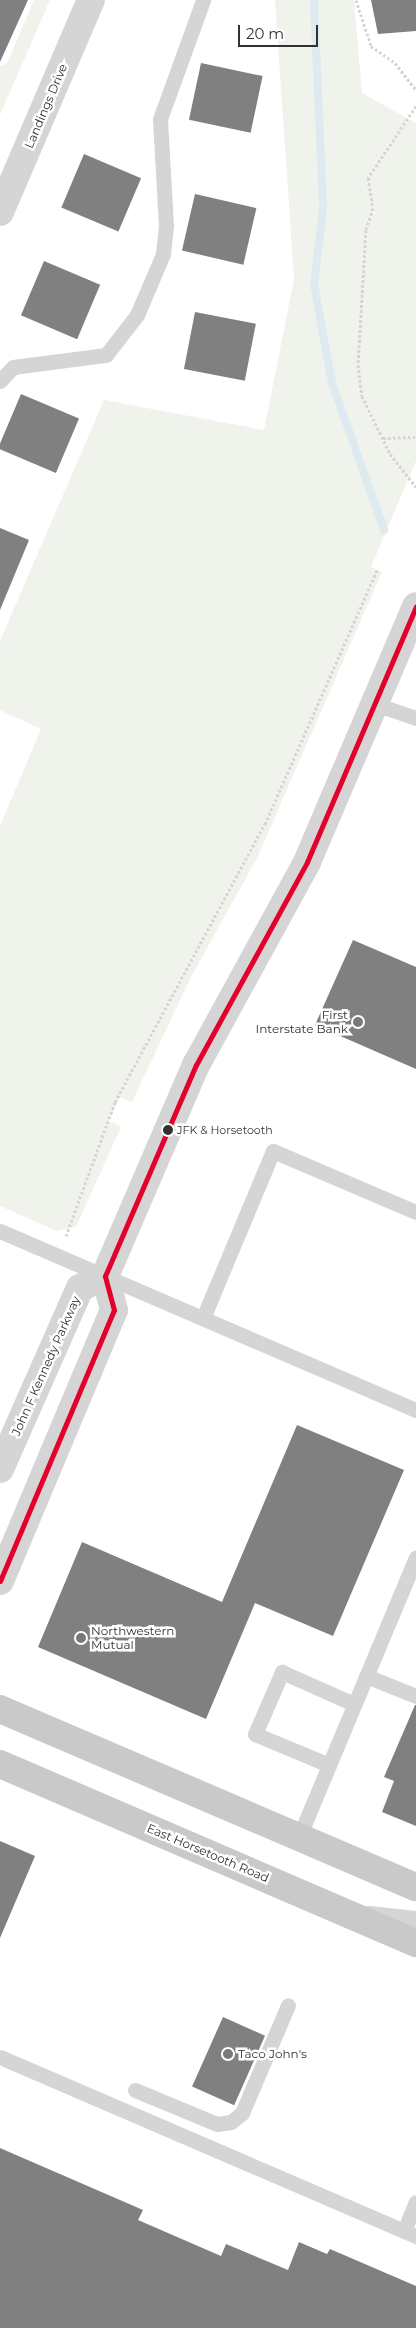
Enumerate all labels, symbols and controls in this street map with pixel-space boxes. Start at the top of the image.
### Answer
scale bar [241,15,321,47]
text: 20 m [246,24,284,43]
street label: Landings Drive [22,62,70,150]
place label: First Interstate Bank [256,1008,348,1036]
marker: First Interstate Bank [352,1016,364,1028]
place label: JFK & Horsetooth [177,1123,273,1137]
marker: JFK & Horsetooth [163,1125,173,1135]
street label: John F Kennedy Parkway [9,1294,83,1438]
place label: Northwestern Mutual [91,1624,174,1652]
marker: Northwestern Mutual [75,1632,87,1644]
street label: East Horsetooth Road [145,1821,271,1885]
place label: Taco John's [238,2047,307,2061]
marker: Taco John's [222,2048,234,2060]

